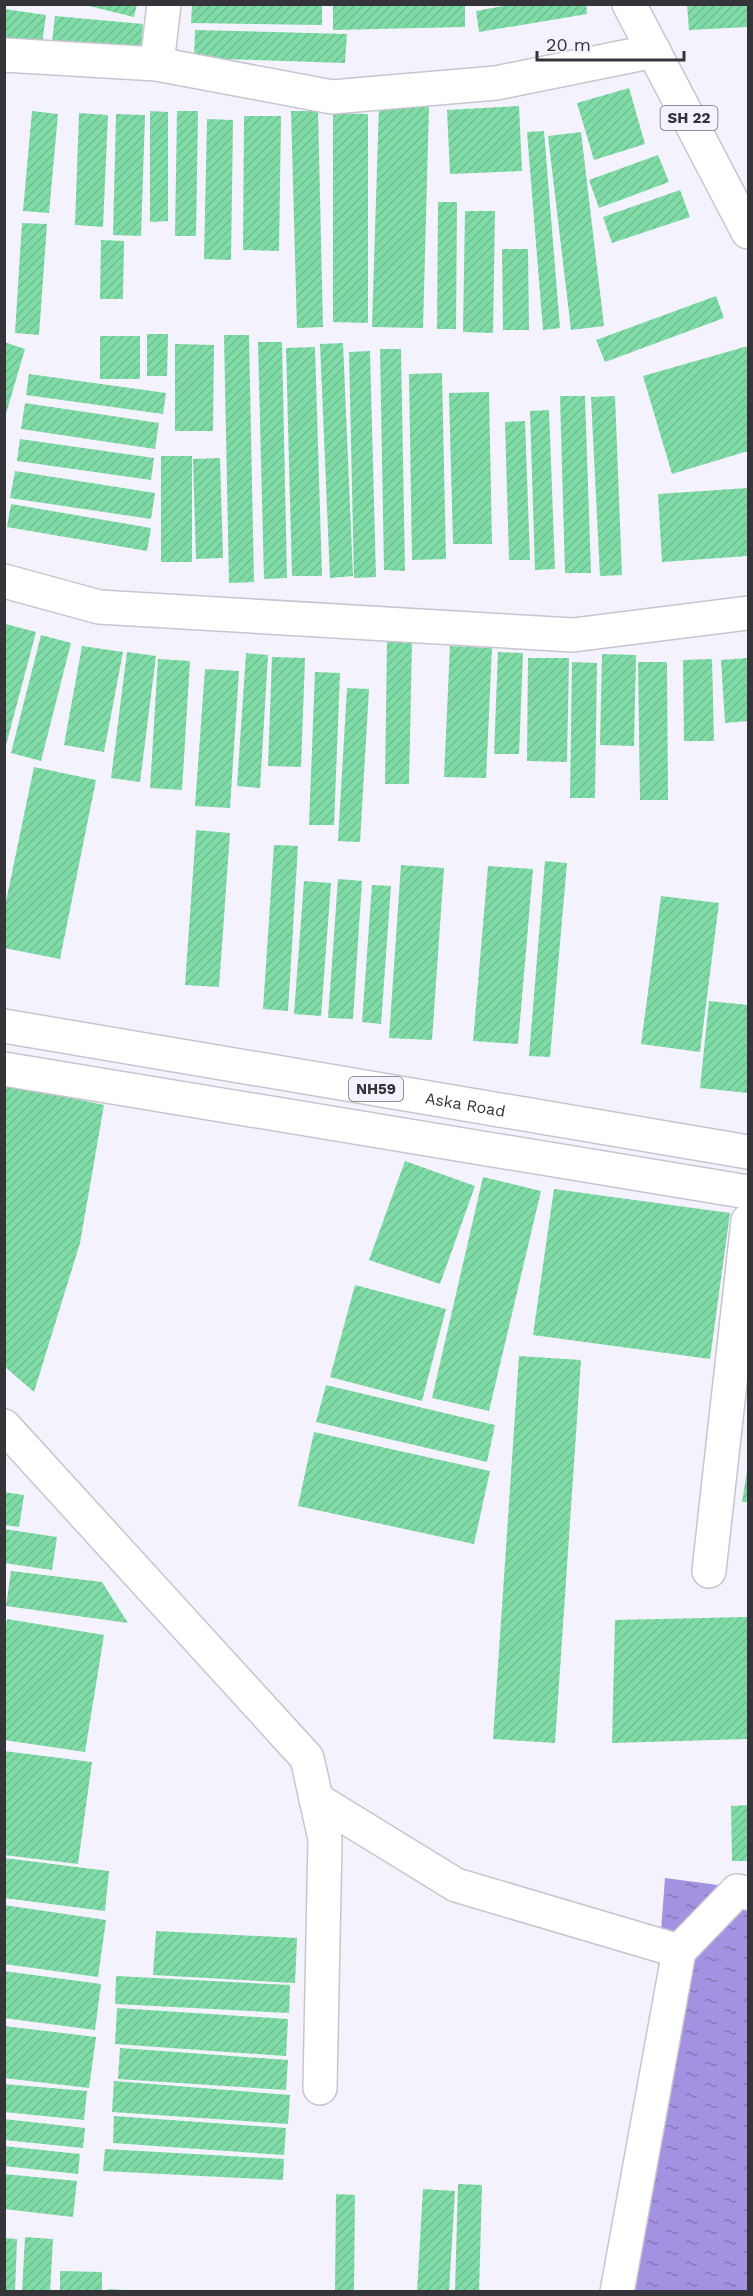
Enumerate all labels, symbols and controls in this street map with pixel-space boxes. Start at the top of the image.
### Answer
scale bar [537,24,684,62]
text: 20 m [546,34,591,55]
road number: SH 22 [660,106,718,130]
road number: NH59 [349,1077,403,1101]
street label: Aska Road [424,1088,507,1121]

